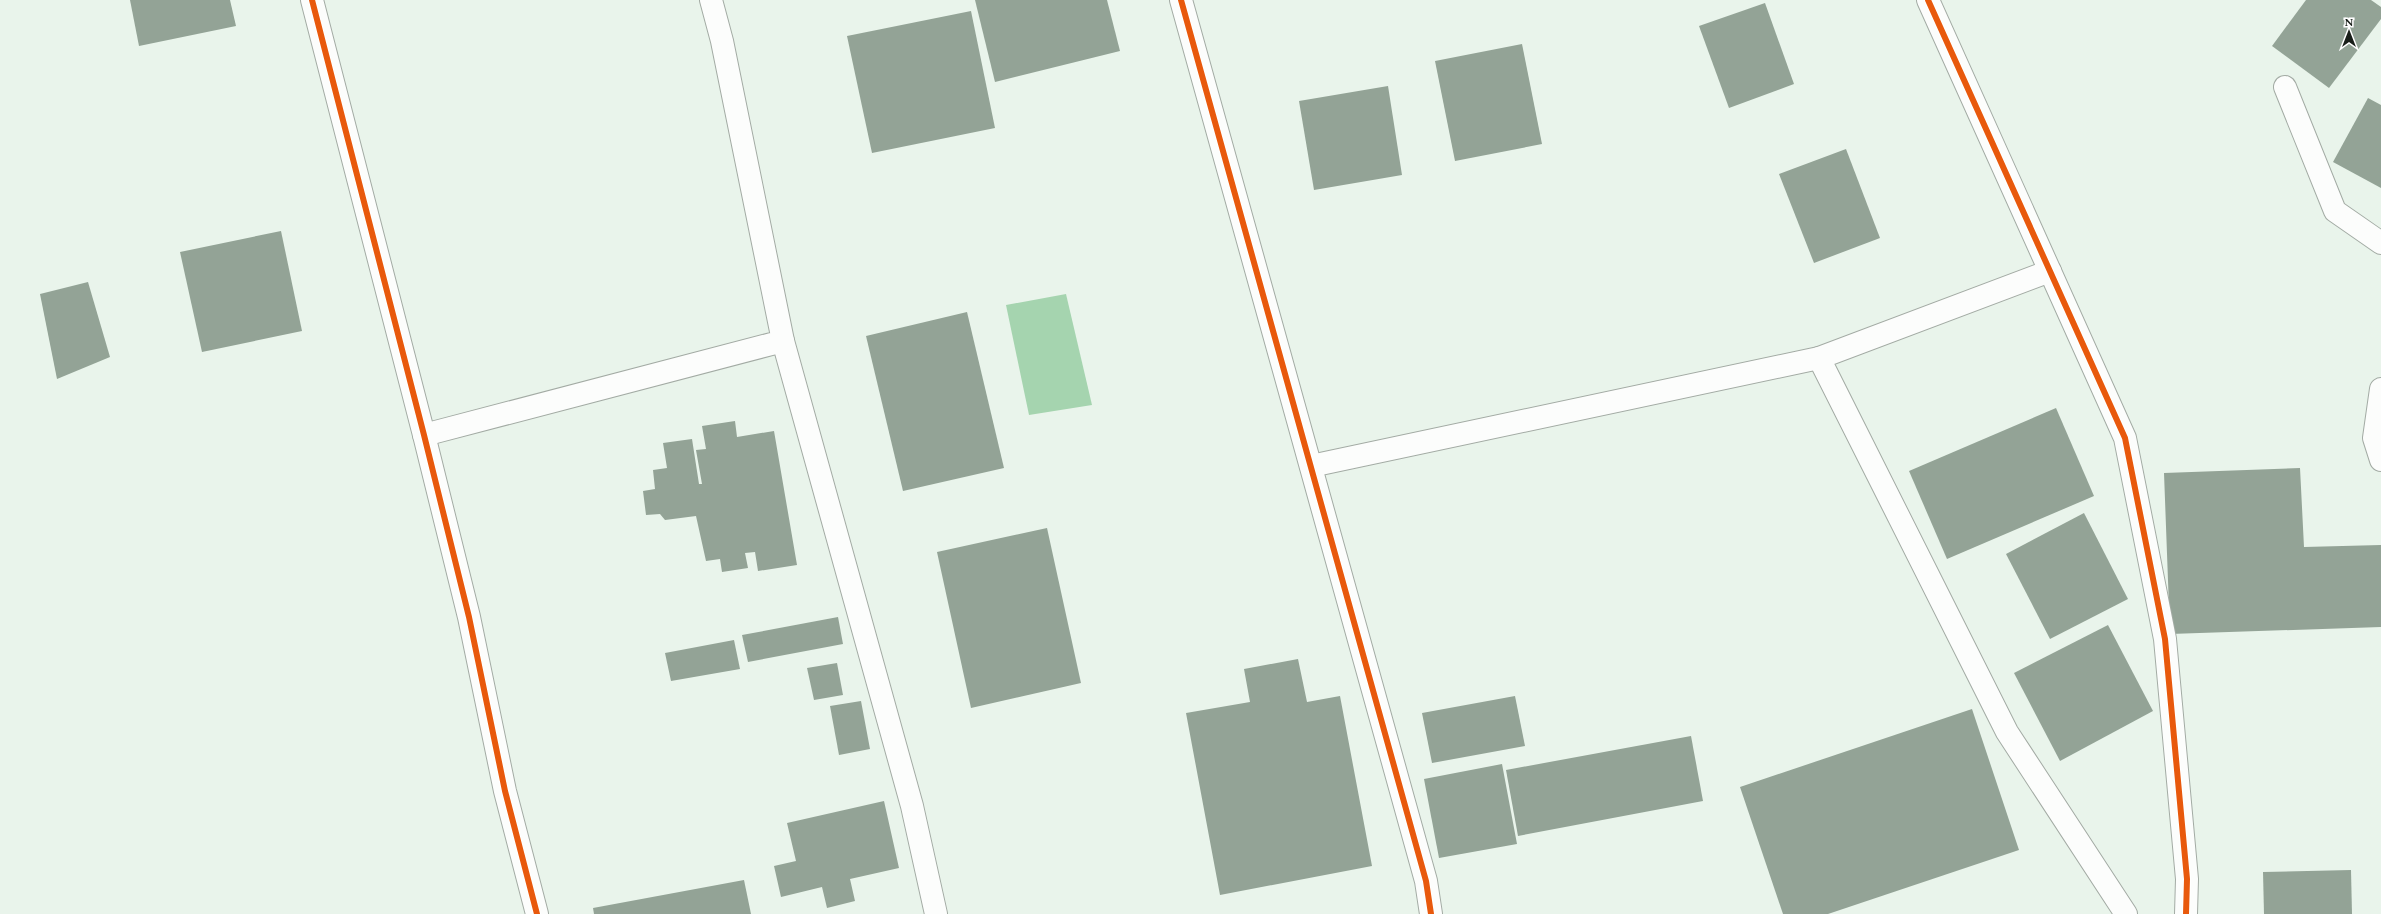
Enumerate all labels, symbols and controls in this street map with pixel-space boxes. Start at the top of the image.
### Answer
north arrow [2329,12,2369,52]
text: N [2345,14,2354,31]

